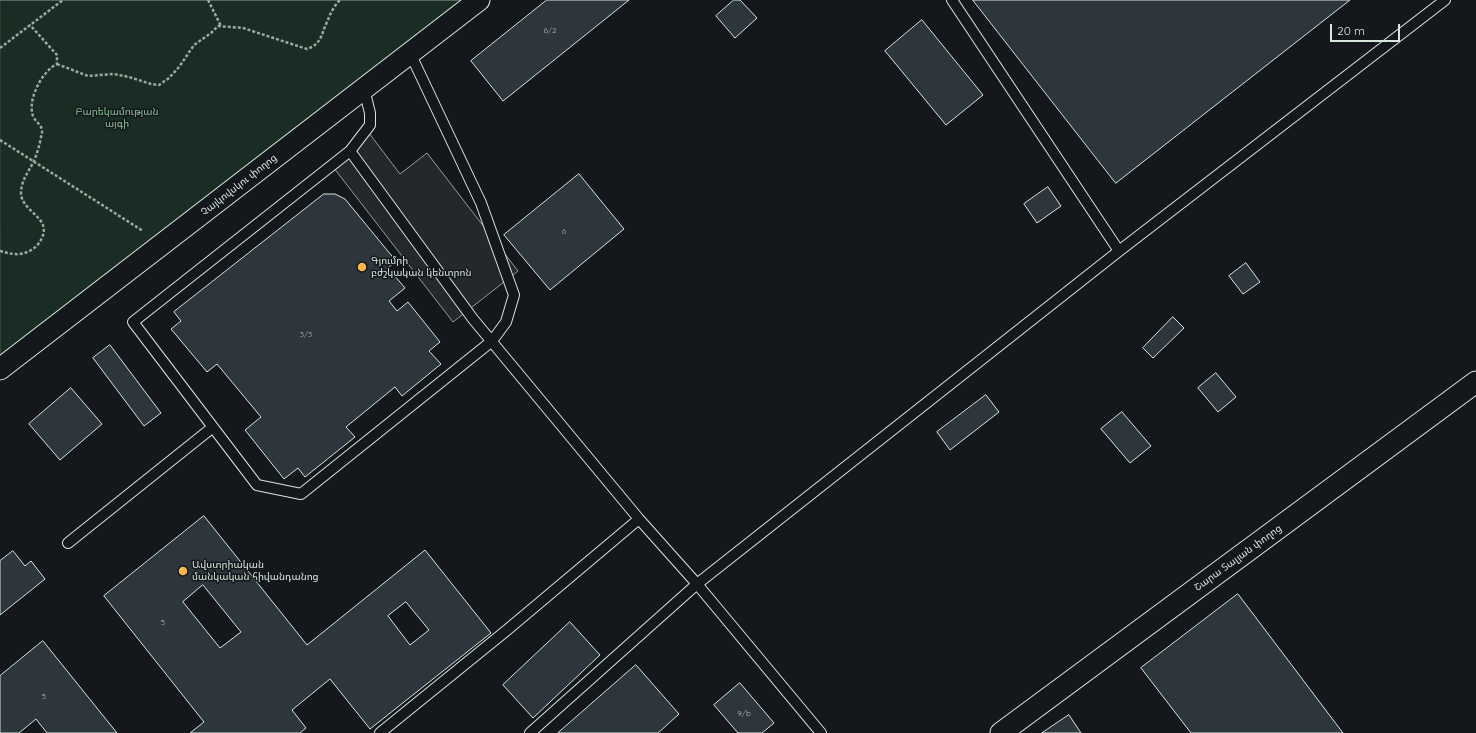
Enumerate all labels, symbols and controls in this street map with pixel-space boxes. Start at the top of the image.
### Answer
scale bar [1332,16,1402,42]
text: 20 m [1337,23,1365,38]
house number: 6/2 [544,26,556,36]
park label: Բարեկամության այգի [76,106,158,130]
street label: Չայկովսկու փողոց [199,152,279,218]
house number: 6 [562,227,566,237]
place label: Գյումրի բժշկական կենտրոն [371,255,471,278]
marker: Գյումրի բժշկական կենտրոն [356,261,368,273]
house number: 3/3 [300,330,312,340]
street label: Շարա Տալյան փողոց [1192,522,1284,594]
place label: Ավստրիական մանկական հիվանդանոց [192,559,319,582]
marker: Ավստրիական մանկական հիվանդանոց [177,565,189,577]
house number: 5 [161,618,165,628]
house number: 5 [42,692,46,702]
house number: 9/b [737,709,751,719]

